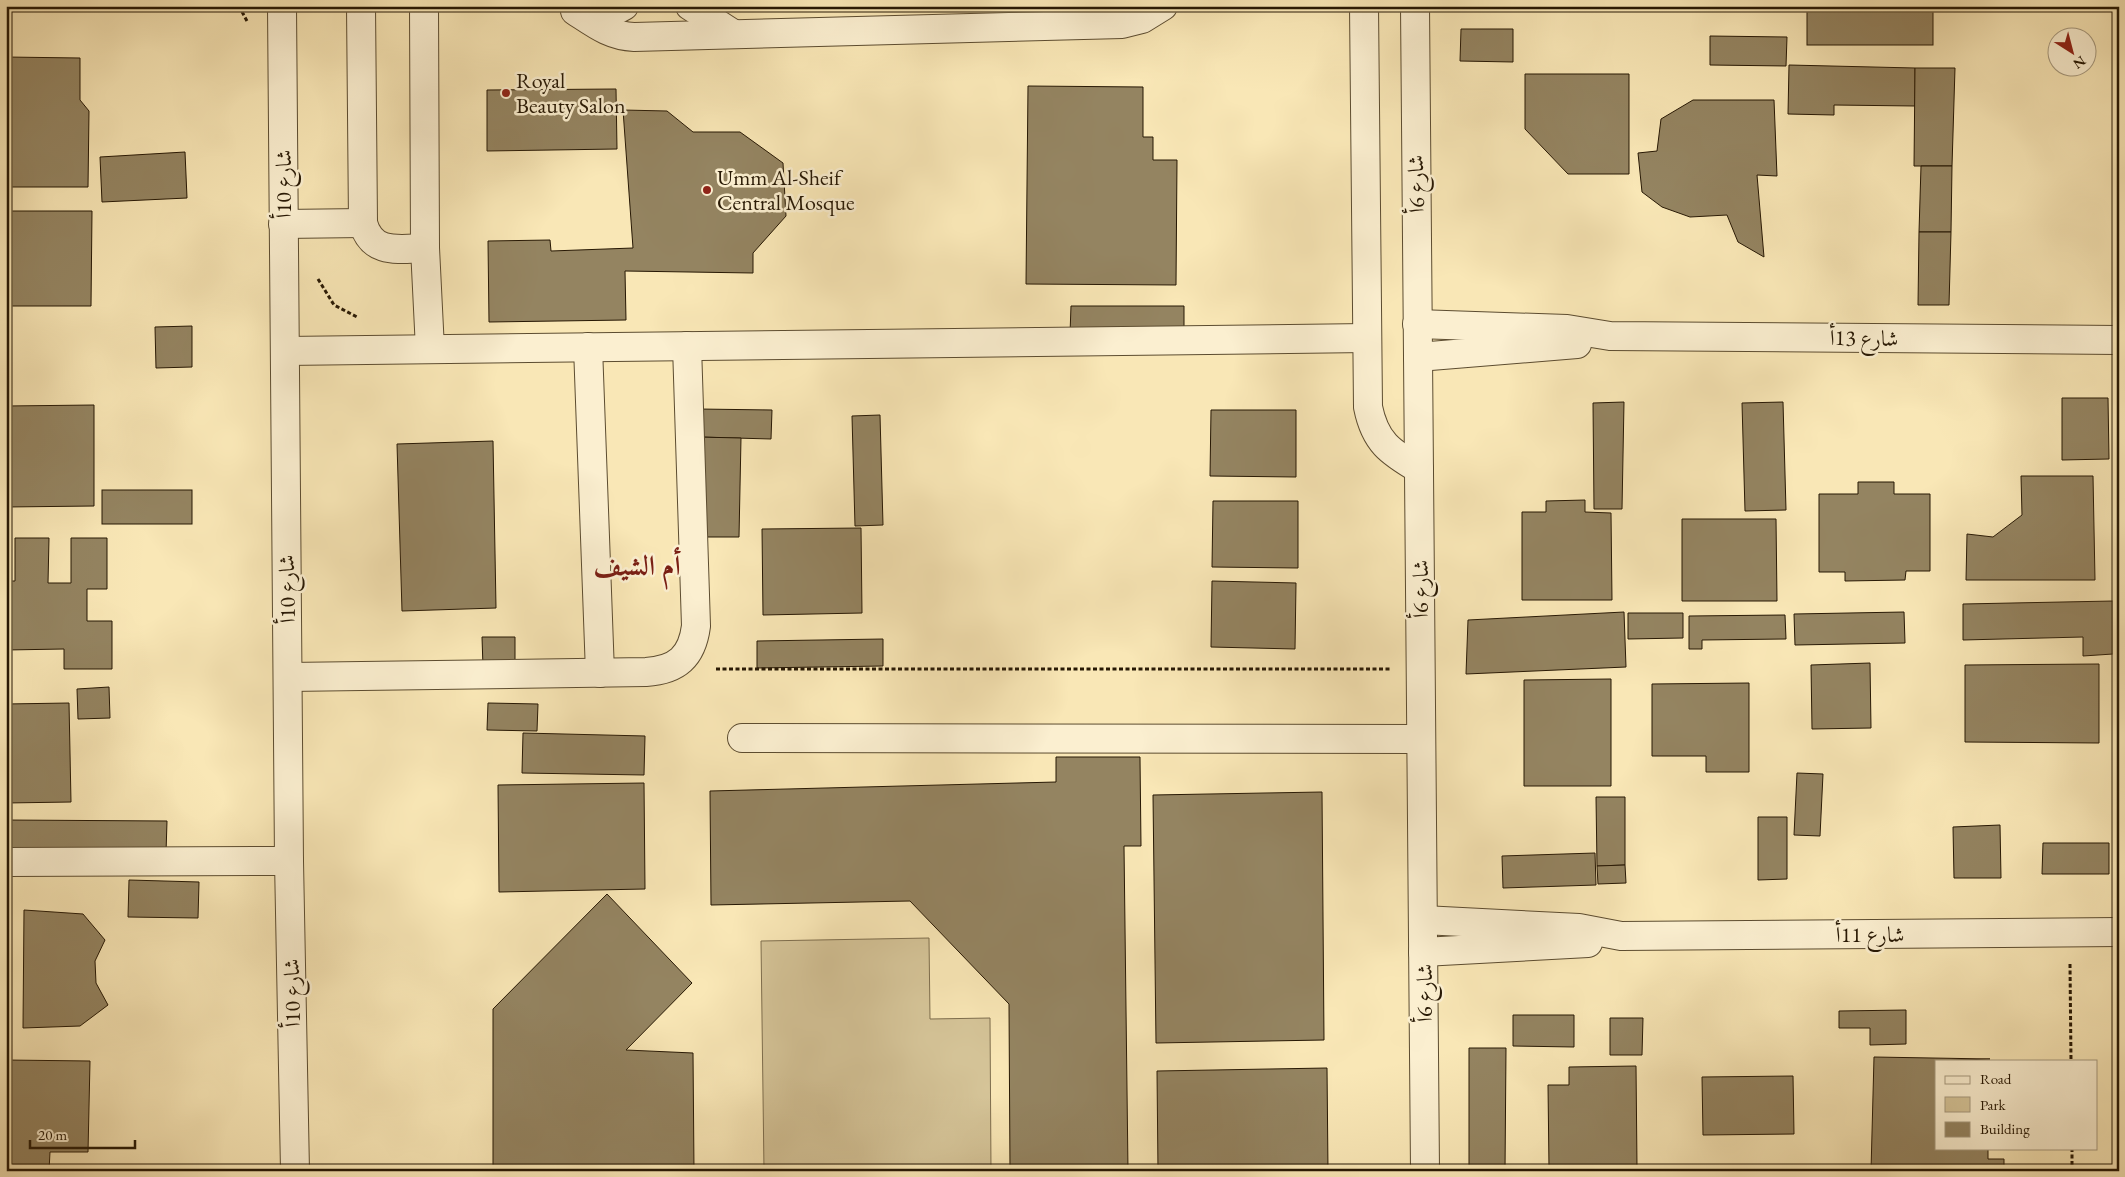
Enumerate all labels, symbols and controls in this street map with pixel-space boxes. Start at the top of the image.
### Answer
north arrow [2048,28,2098,78]
text: N [2069,52,2090,74]
place label: Royal Beauty Salon [516,66,626,120]
marker: Royal Beauty Salon [500,87,512,99]
street label: شارع 10أ [268,150,302,218]
street label: شارع 6أ [1400,155,1435,213]
place label: Umm Al-Sheif Central Mosque [717,163,855,217]
marker: Umm Al-Sheif Central Mosque [701,184,713,196]
street label: شارع 13أ [1829,322,1899,357]
district label: أم الشيف [593,546,681,590]
street label: شارع 10أ [271,554,306,624]
street label: شارع 6أ [1405,560,1439,618]
street label: شارع 11أ [1836,919,1904,953]
street label: شارع 10أ [276,958,311,1028]
street label: شارع 6أ [1409,964,1443,1022]
legend [1935,1060,2098,1150]
text: Road [1980,1069,2012,1088]
text: Park [1980,1095,2007,1114]
scale bar [30,1117,135,1149]
text: Building [1980,1119,2030,1138]
text: 20 m [38,1125,67,1144]

